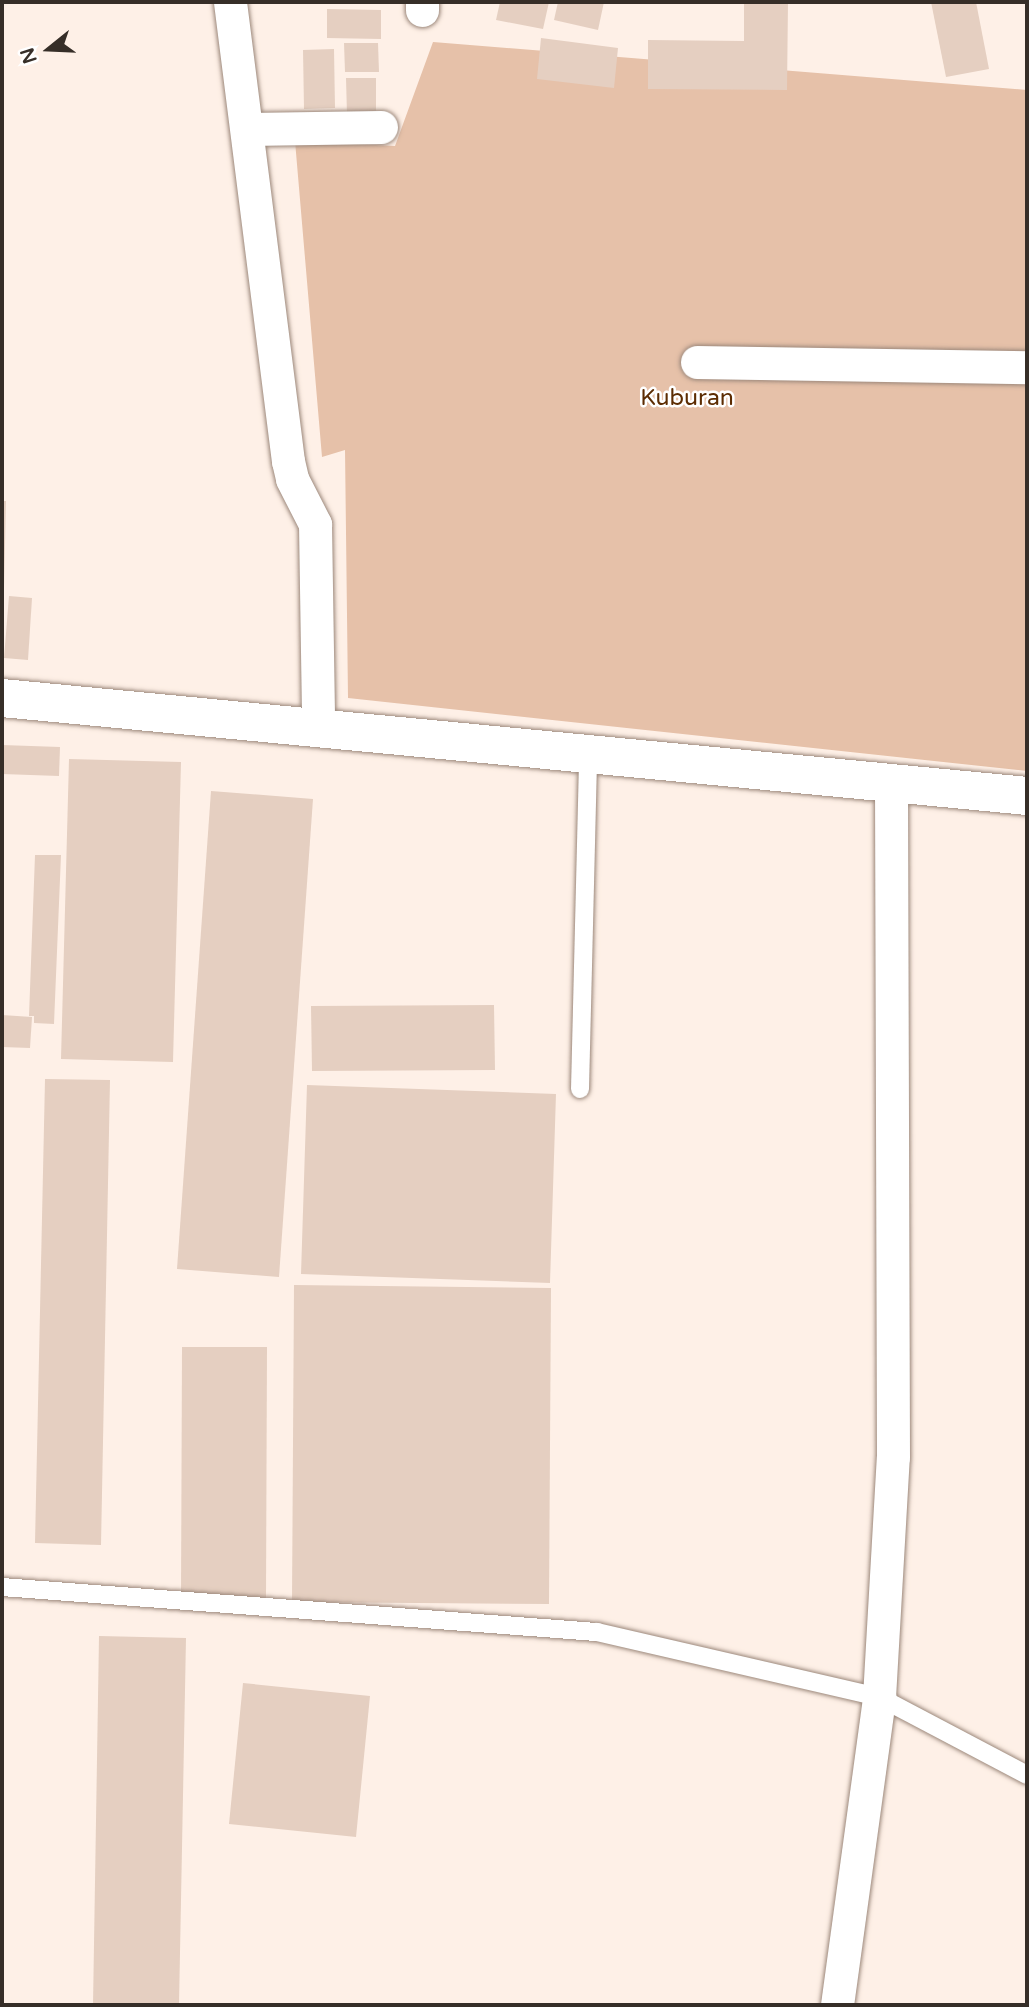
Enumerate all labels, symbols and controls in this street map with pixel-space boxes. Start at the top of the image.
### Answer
north arrow [14,14,84,84]
text: N [16,45,42,66]
park label: Kuburan [640,384,734,412]

